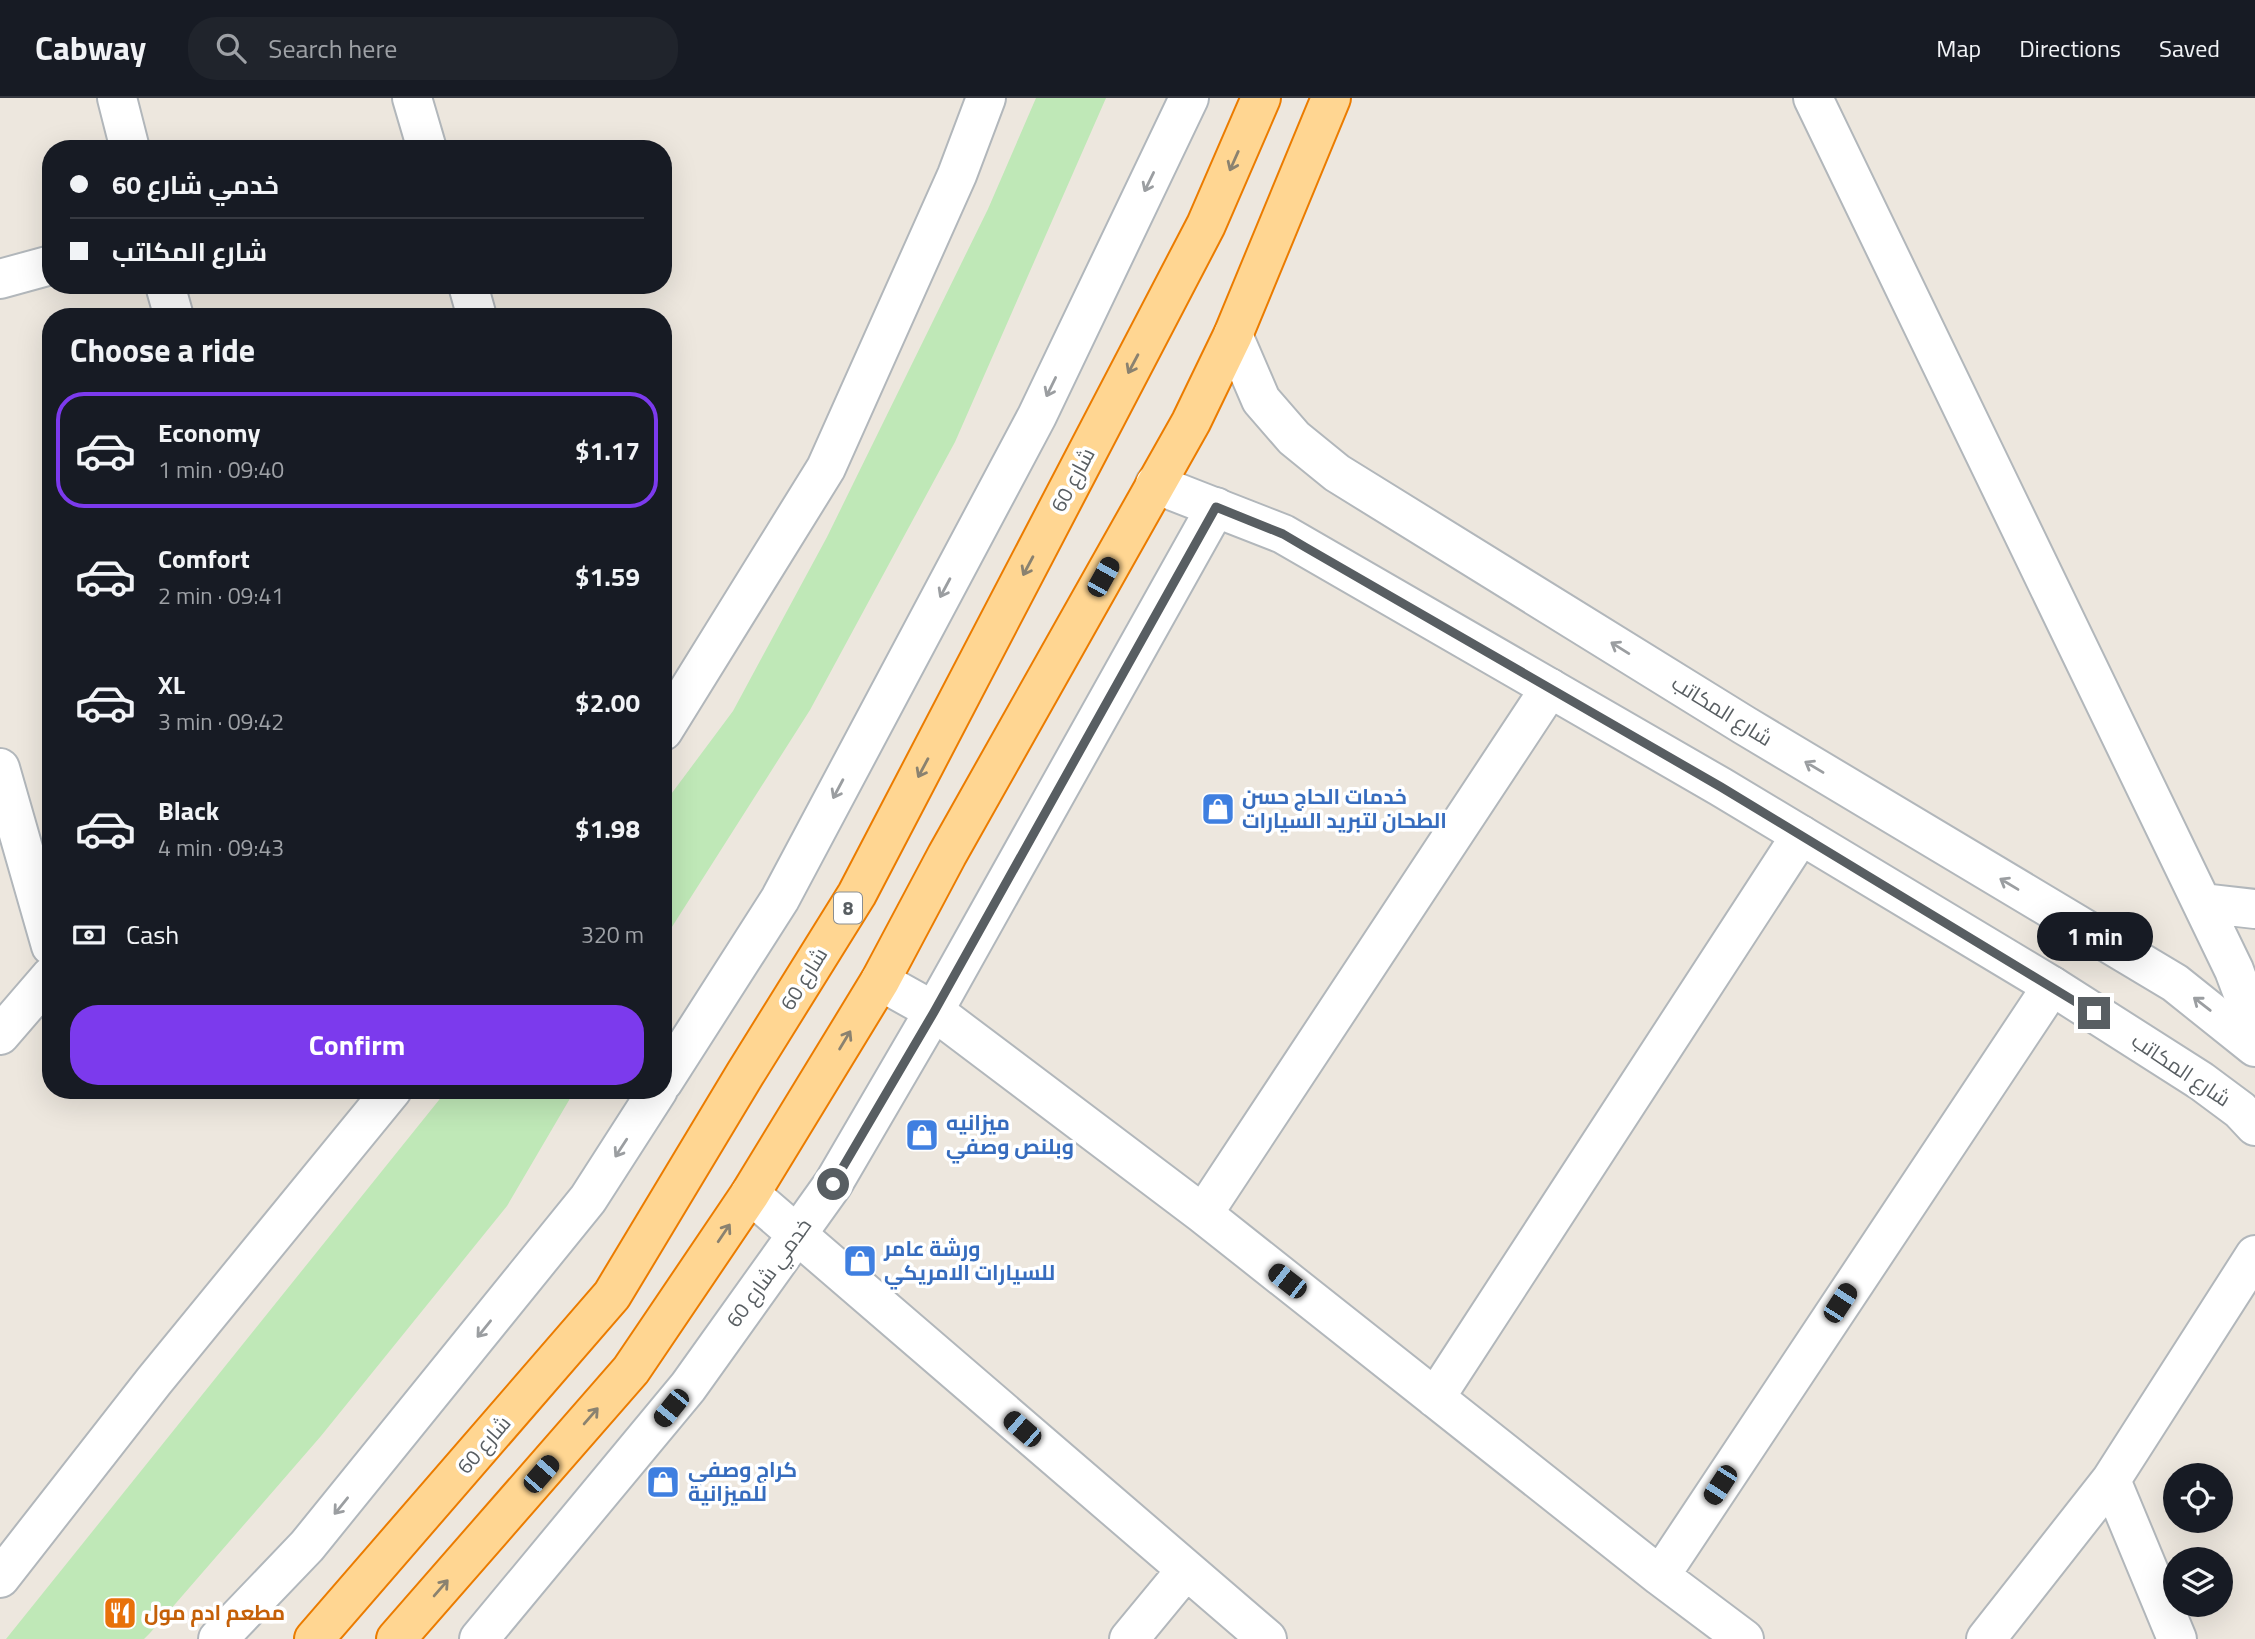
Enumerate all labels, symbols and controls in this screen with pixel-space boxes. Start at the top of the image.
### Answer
search box [188,17,678,80]
text: Cabway [35,23,146,73]
icon: search [212,29,250,67]
text: Search here [268,29,397,68]
text: Map [1936,30,1981,66]
text: Directions [2019,30,2121,66]
text: Saved [2159,30,2220,66]
one-way arrow [1227,149,1240,171]
text: خدمي شارع 60 [112,165,279,204]
one-way arrow [1142,171,1156,192]
text: شارع المکاتب [112,232,267,271]
text: Choose a ride [70,326,255,374]
one-way arrow [1126,354,1140,374]
one-way arrow [1044,376,1057,397]
text: Economy [158,413,260,452]
icon: car [74,419,137,482]
text: $1.17 [575,431,640,470]
street label: شارع 60 [1042,442,1102,517]
text: 1 min · 09:40 [158,452,284,487]
text: Comfort [158,539,250,578]
icon: car [74,545,137,608]
car [1084,554,1123,600]
one-way arrow [1021,555,1034,576]
text: $1.59 [575,557,640,596]
one-way arrow [938,577,952,598]
text: 2 min · 09:41 [158,578,284,613]
one-way arrow [1610,641,1630,655]
text: XL [158,665,185,704]
street label: شارع المکاتب [1666,666,1779,754]
icon: car [74,671,137,734]
text: $2.00 [575,683,640,722]
text: 3 min · 09:42 [158,704,284,739]
one-way arrow [915,757,929,778]
one-way arrow [1804,760,1824,774]
one-way arrow [831,778,845,799]
place label: خدمات الحاج حسن الطحان لتبريد السيارات [1242,780,1447,836]
shop icon: خدمات الحاج حسن الطحان لتبريد السيارات [1199,790,1237,828]
text: Black [158,791,219,830]
icon: car [74,797,137,860]
text: $1.98 [575,809,640,848]
text: 4 min · 09:43 [158,830,284,865]
one-way arrow [1999,876,2019,890]
road number: 8 [834,892,862,923]
callout: 1 min [2036,912,2152,960]
text: Cash [126,915,179,954]
icon: cash [70,916,108,954]
text: 320 m [581,917,644,952]
text: 1 min [2067,919,2123,954]
street label: شارع 60 [771,941,835,1016]
route end [2078,997,2110,1029]
one-way arrow [2193,997,2211,1012]
button: Confirm [70,1005,644,1085]
street label: شارع المکاتب [2125,1024,2238,1114]
one-way arrow [838,1030,852,1050]
place label: ميزانيه وبلنص وصفي [946,1106,1074,1164]
shop icon: ميزانيه وبلنص وصفي [903,1116,941,1154]
one-way arrow [614,1137,628,1157]
route start [817,1168,849,1200]
street label: خدمي شارع 60 [718,1211,820,1334]
one-way arrow [717,1224,731,1243]
place label: ورشة عامر للسيارات الامريكي [883,1232,1055,1290]
shop icon: ورشة عامر للسيارات الامريكي [841,1242,879,1280]
car [1264,1260,1311,1302]
car [1820,1280,1861,1326]
one-way arrow [476,1319,491,1337]
car [650,1385,693,1431]
car [1000,1407,1045,1451]
street label: شارع 60 [449,1408,518,1481]
one-way arrow [582,1408,598,1426]
car [520,1451,563,1497]
place label: كراج وصفي للميزانية [688,1453,797,1509]
car [1700,1462,1741,1508]
shop icon: كراج وصفي للميزانية [644,1463,682,1501]
map controls [2163,1463,2233,1617]
button: locate [2163,1463,2233,1533]
one-way arrow [333,1496,348,1514]
button: layers [2163,1547,2233,1617]
one-way arrow [433,1579,449,1597]
restaurant icon: مطعم ادم مول [101,1594,139,1632]
place label: مطعم ادم مول [144,1596,285,1628]

